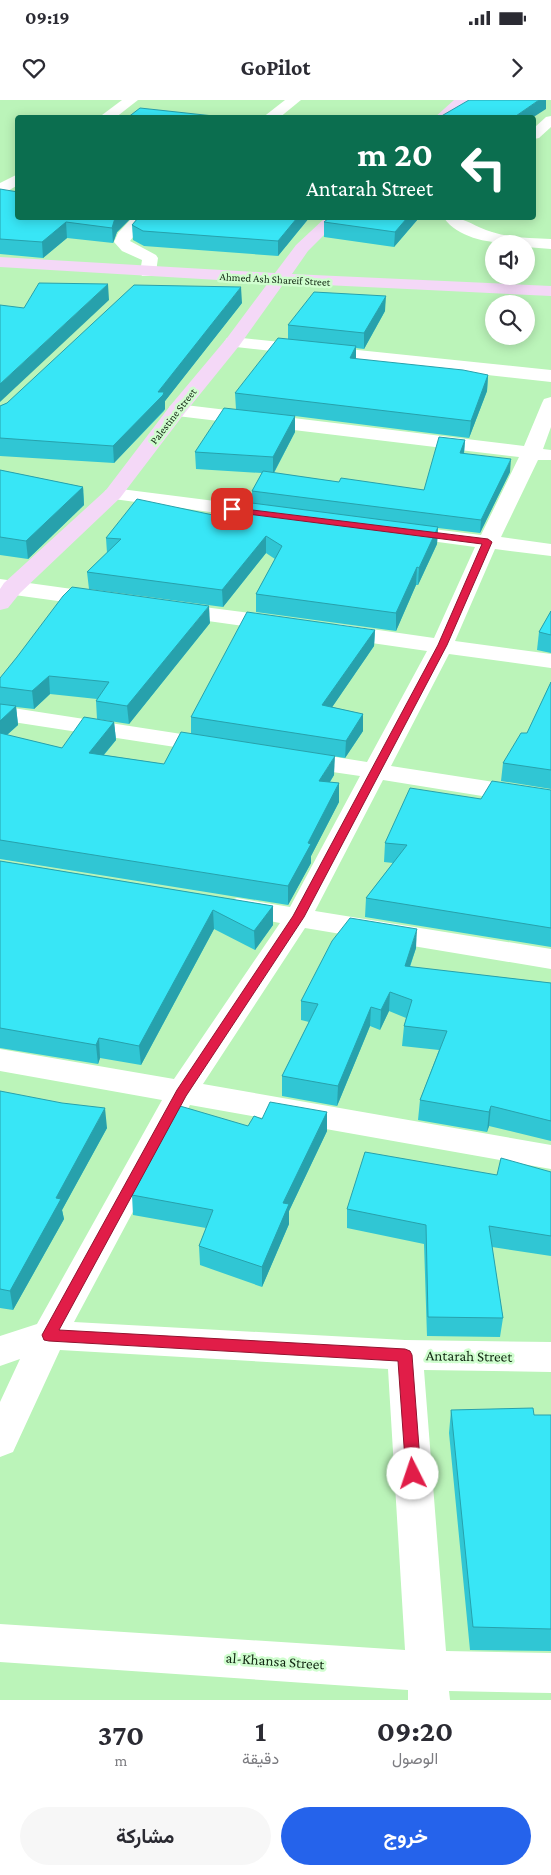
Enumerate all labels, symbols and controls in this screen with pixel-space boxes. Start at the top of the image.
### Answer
text: 09:19 [25,7,70,28]
icon: heart [20,54,48,82]
icon: forward [503,54,531,82]
text: GoPilot [241,55,311,80]
text: 20 m [358,135,433,174]
icon: left [451,135,516,200]
text: Antarah Street [306,176,433,201]
map controls [485,235,535,345]
button: sound [485,235,535,285]
street label: Ahmed Ash Shareif Street [219,270,331,288]
button: search [485,295,535,345]
street label: Palestine Street [147,385,199,446]
pin [211,488,253,530]
icon: arrive [218,495,246,523]
street label: Antarah Street [426,1347,513,1365]
position arrow [386,1447,438,1499]
street label: al-Khansa Street [225,1650,326,1672]
text: 1 [255,1714,266,1747]
text: 09:20 [377,1714,453,1747]
text: 370 [98,1718,144,1751]
text: دقيقة [242,1750,279,1767]
text: الوصول [392,1750,438,1767]
text: m [115,1752,127,1769]
button: مشاركة [20,1807,271,1865]
button: خروج [281,1807,531,1865]

